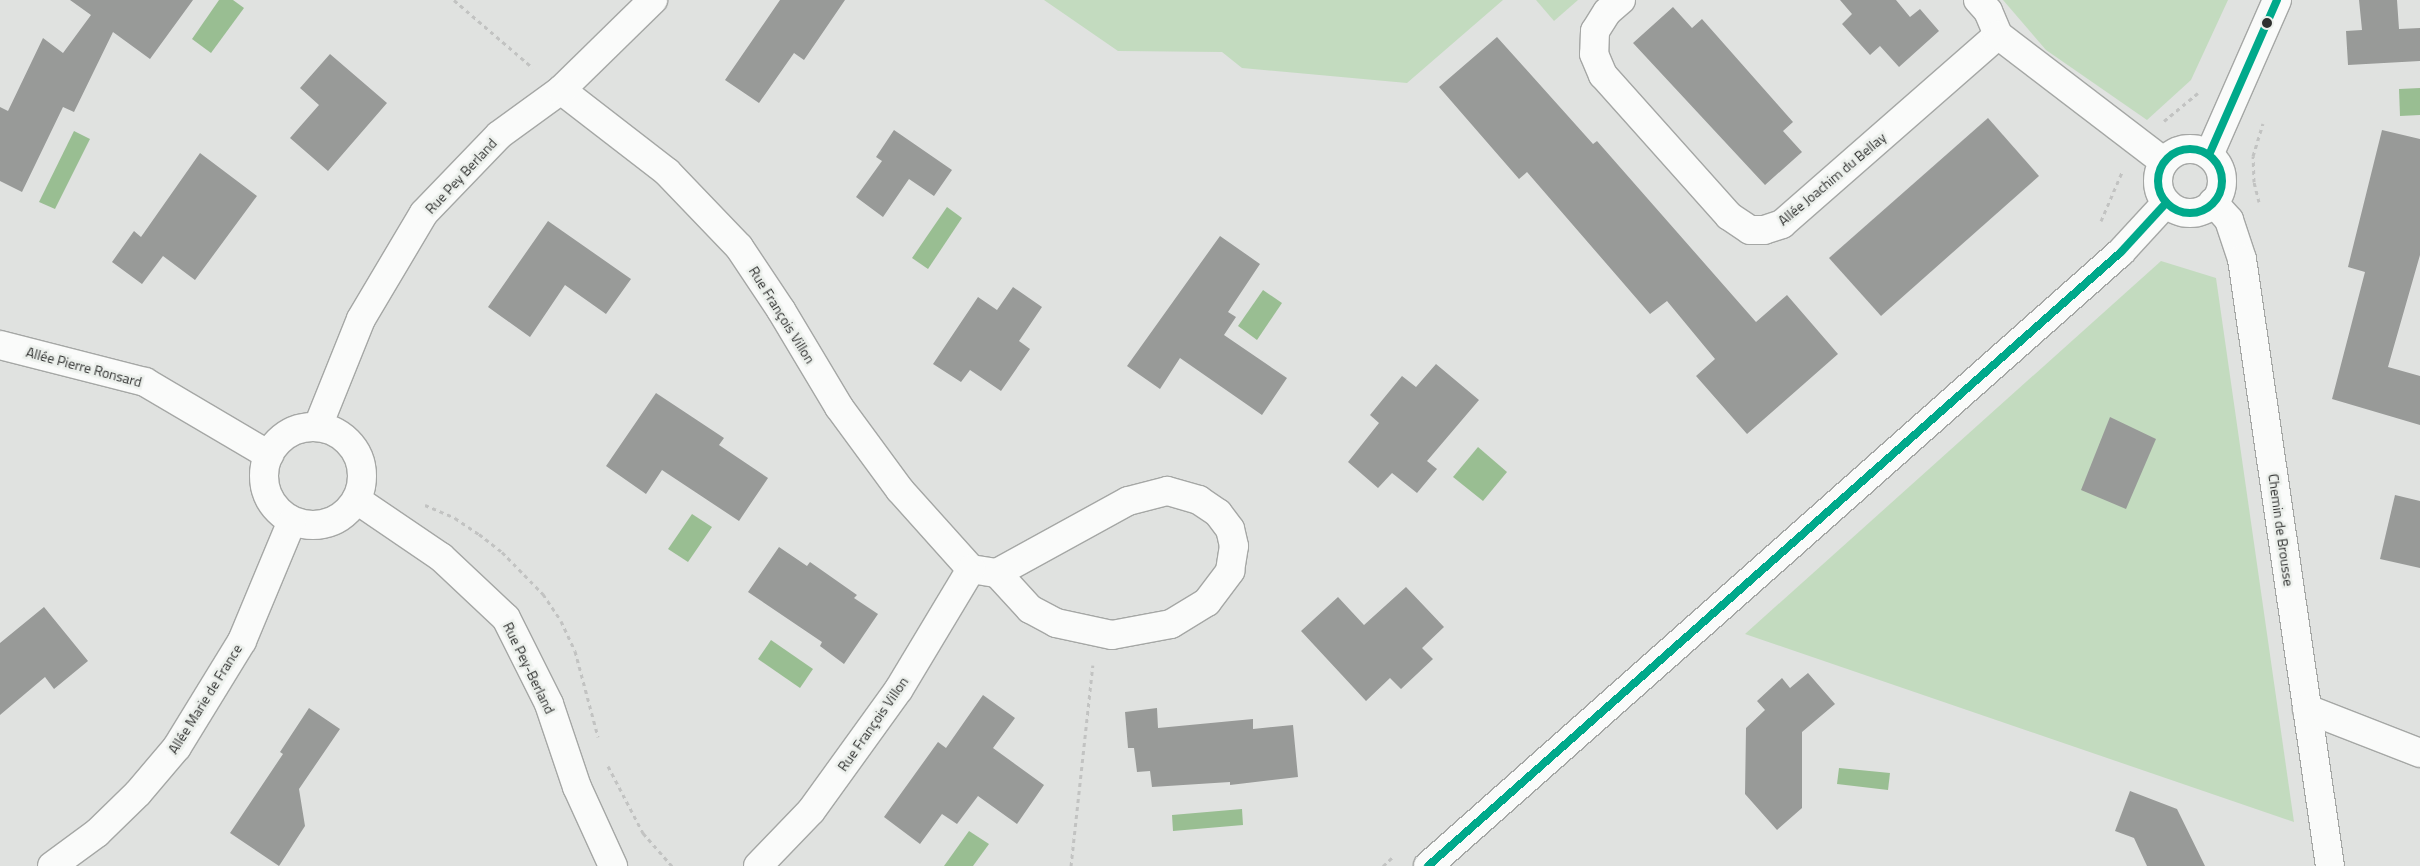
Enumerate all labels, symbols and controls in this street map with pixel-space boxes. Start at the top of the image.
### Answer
unlabelled marker [2262,18,2272,28]
street label: Allée Joachim du Bellay [1775,129,1889,229]
street label: Rue Pey Berland [422,135,500,217]
street label: Rue François Villon [745,263,819,367]
street label: Allée Pierre Ronsard [24,343,144,391]
street label: Chemin de Brousse [2265,473,2297,587]
street label: Rue Pey-Berland [500,619,558,717]
street label: Allée Marie de France [165,641,245,757]
street label: Rue François Villon [834,674,912,774]

